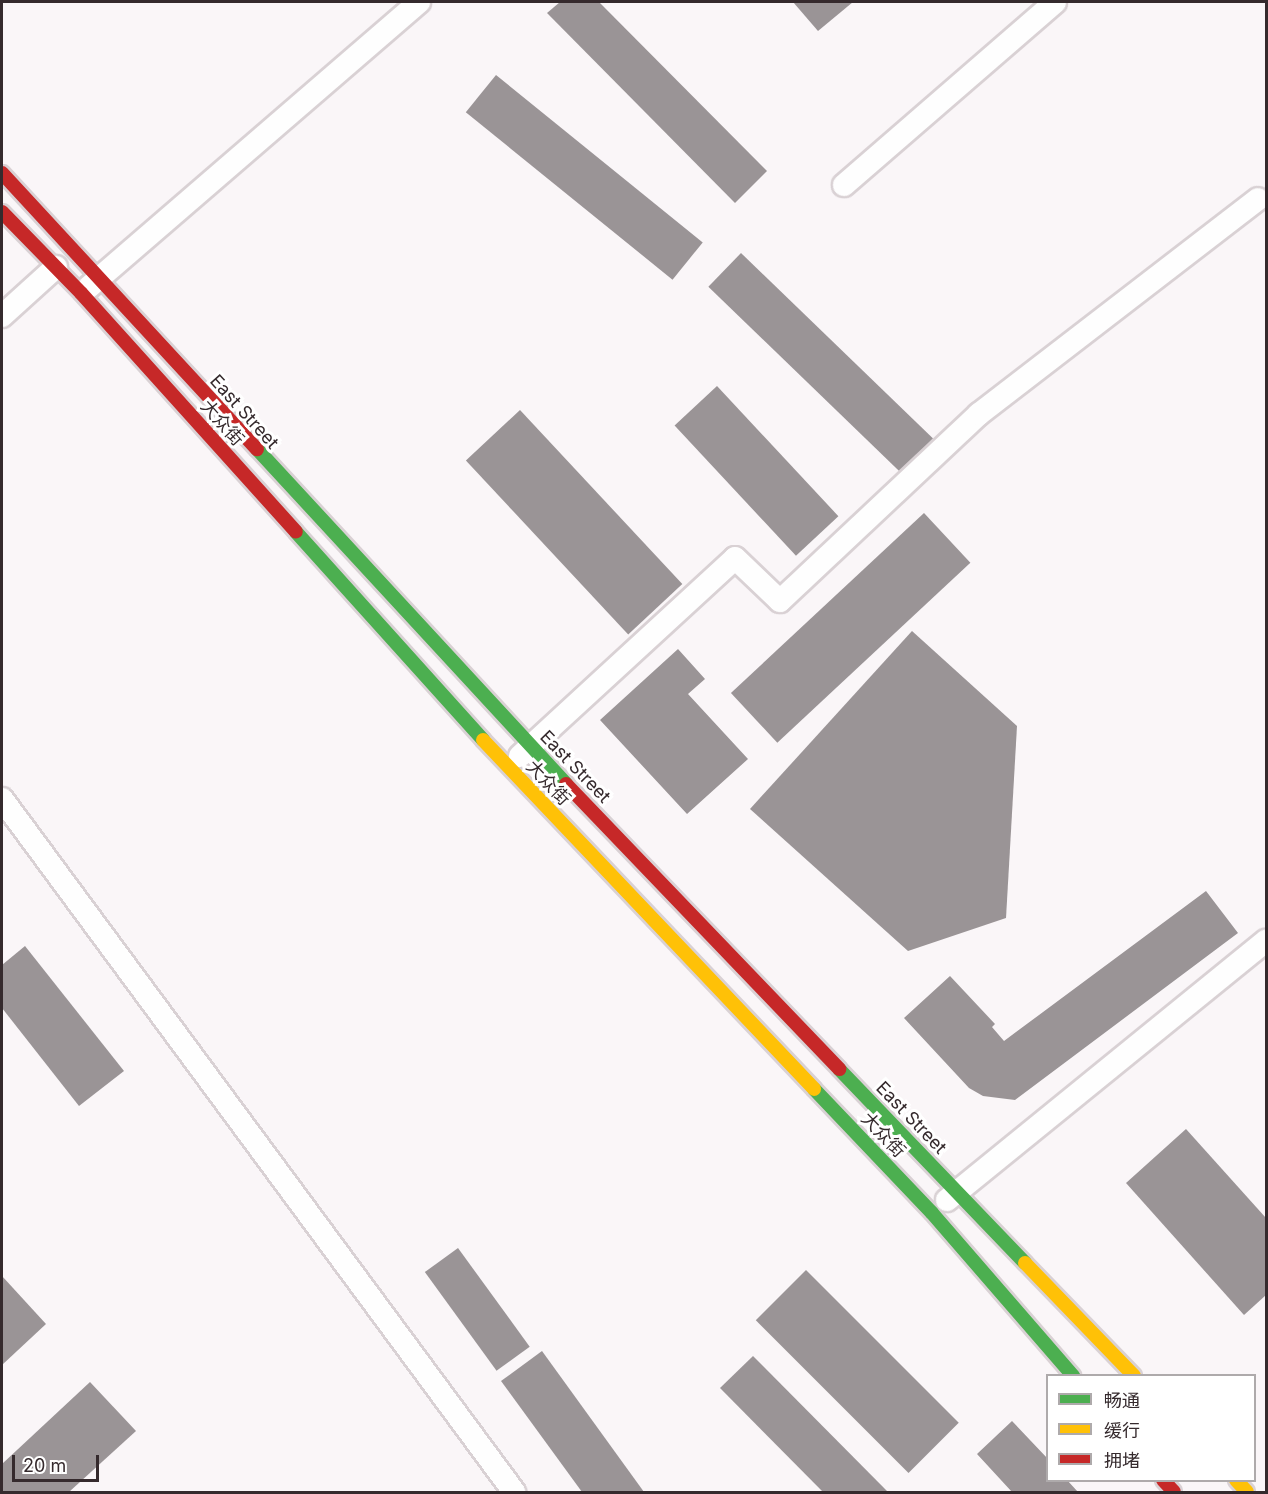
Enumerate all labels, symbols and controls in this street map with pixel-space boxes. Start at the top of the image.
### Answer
street label: East Street [205,371,283,453]
street label: 大众街 [196,396,248,450]
street label: East Street [535,726,615,808]
street label: 大众街 [521,756,575,810]
street label: East Street [871,1077,951,1159]
street label: 大众街 [856,1108,910,1162]
legend [1046,1374,1256,1482]
text: 畅通 [1104,1390,1140,1411]
text: 缓行 [1104,1420,1140,1441]
scale bar [15,1443,102,1481]
text: 拥堵 [1104,1450,1140,1471]
text: 20 m [23,1455,66,1476]

